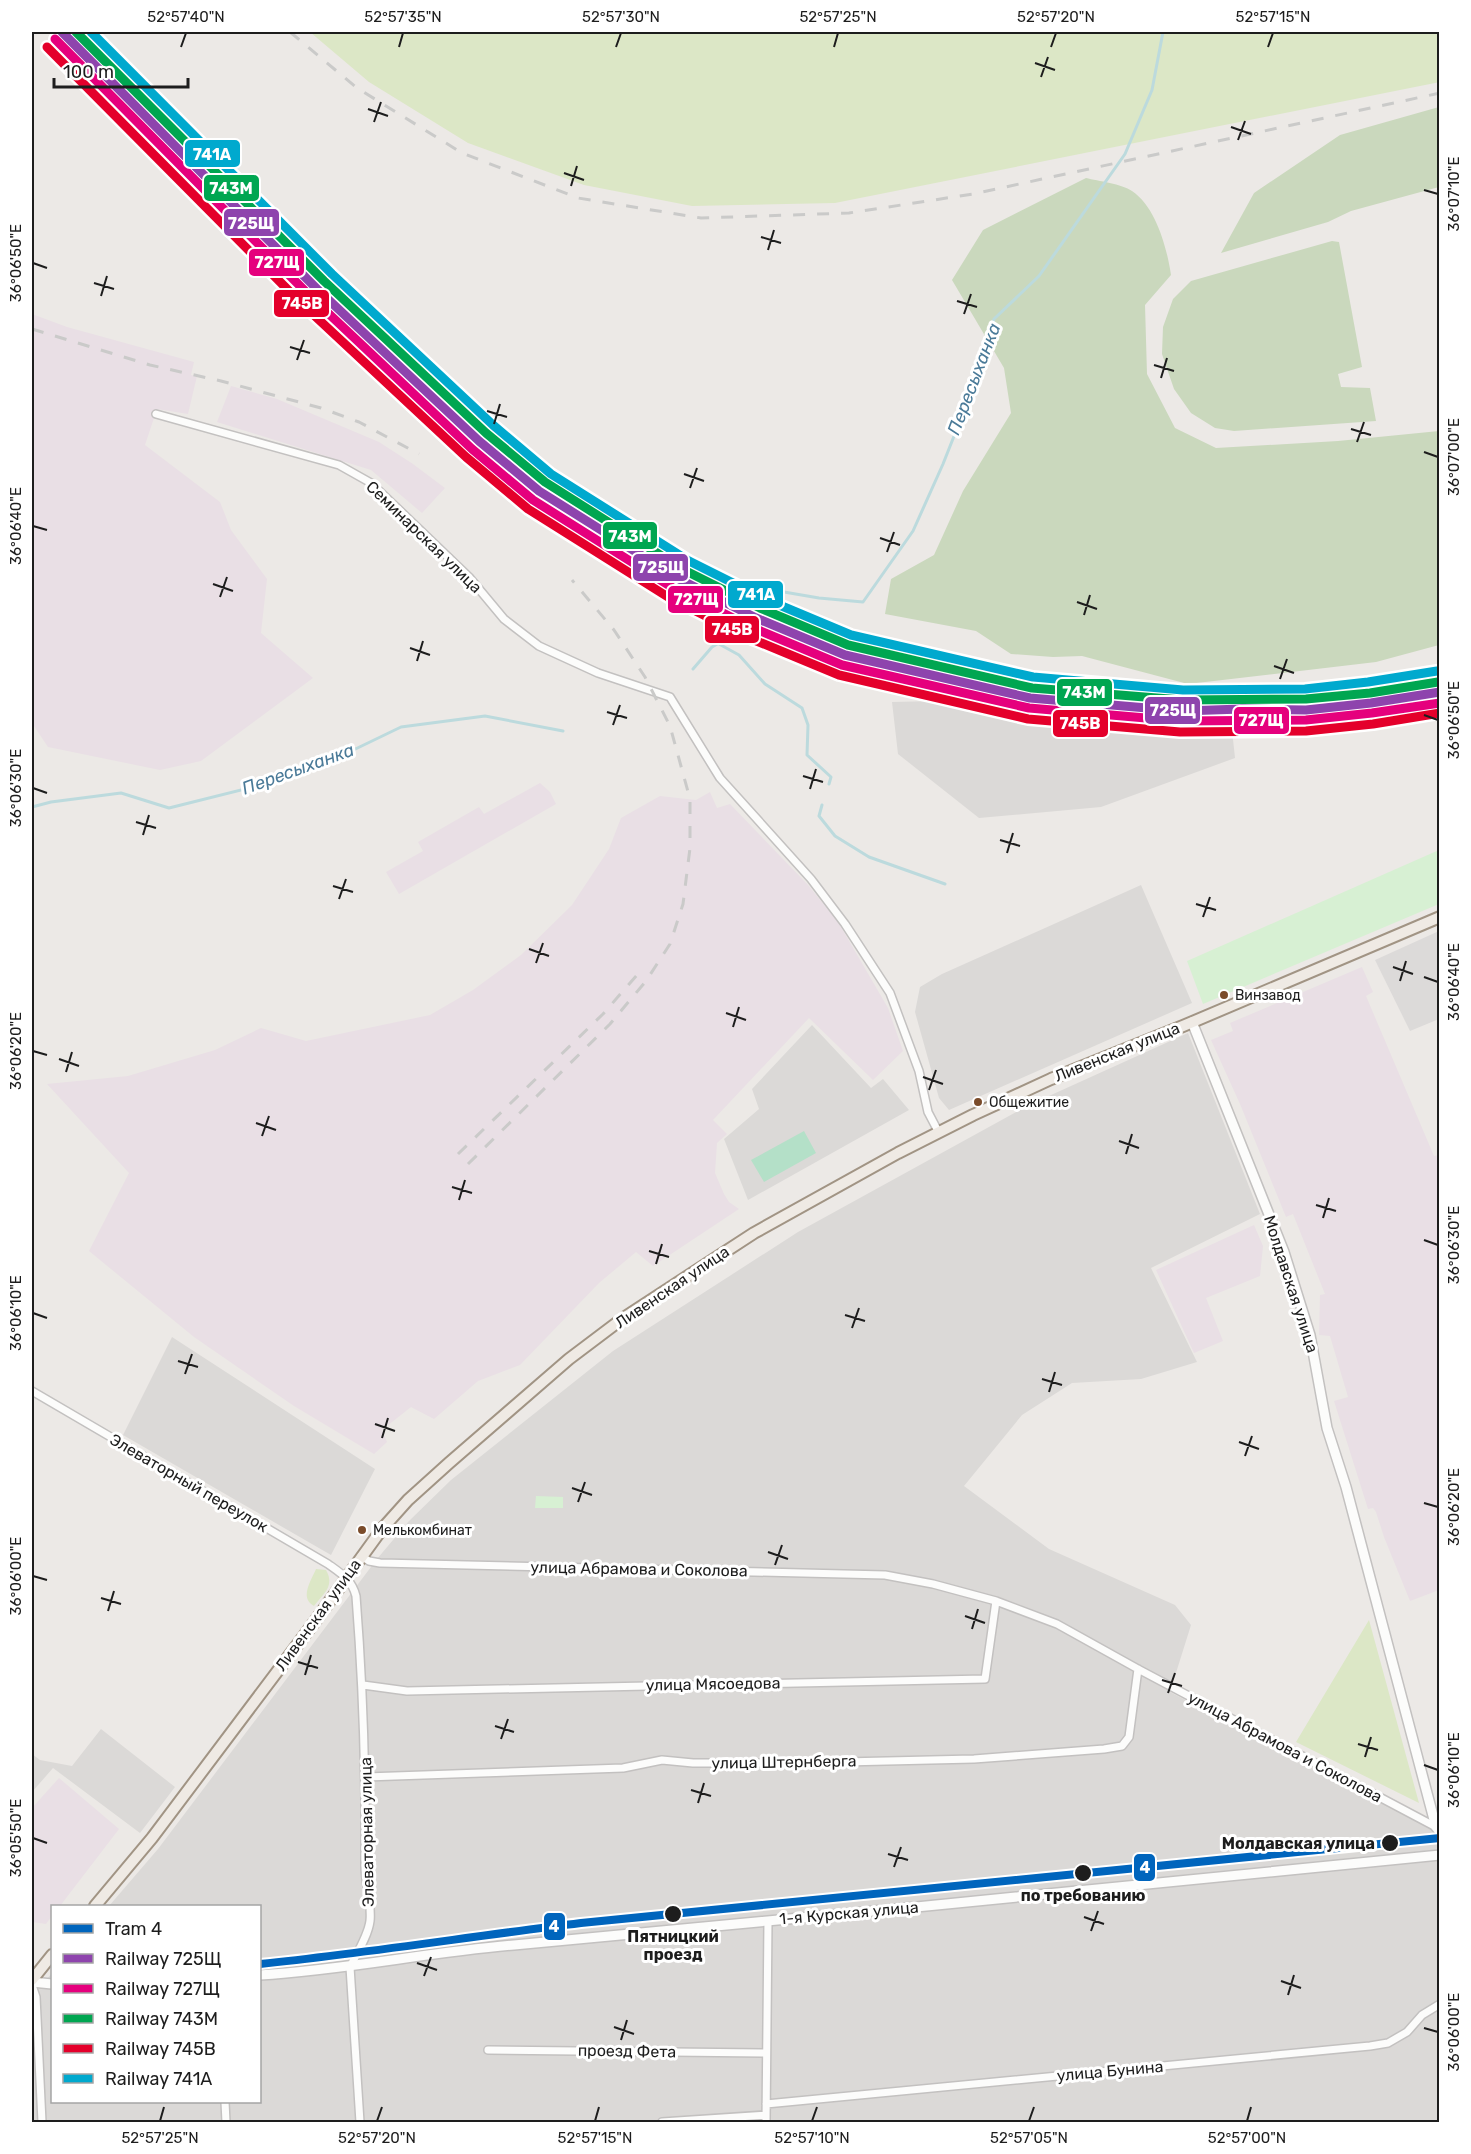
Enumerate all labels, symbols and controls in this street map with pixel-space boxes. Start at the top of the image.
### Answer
text: 52°57'40"N [147,8,225,26]
text: 52°57'35"N [364,8,442,26]
text: 52°57'30"N [582,8,660,26]
text: 52°57'25"N [799,8,877,26]
text: 52°57'20"N [1017,8,1095,26]
text: 52°57'15"N [1236,8,1310,26]
scale bar [54,51,188,89]
text: 100 m [63,61,114,83]
line badge: 741А [184,139,241,168]
text: 741А [193,145,232,164]
text: 36°07'10"E [1445,156,1463,232]
line badge: 743М [203,174,260,202]
text: 743М [209,179,253,198]
line badge: 725Щ [223,208,280,237]
text: 725Щ [228,214,274,233]
text: 36°06'50"E [7,224,25,302]
line badge: 727Щ [248,248,305,277]
text: 727Щ [254,253,300,272]
line badge: 745В [273,289,330,318]
text: 745В [281,294,323,313]
water label: Пересыханка [943,320,1005,438]
text: 36°07'00"E [1445,418,1463,496]
street label: Семинарская улица [362,477,486,597]
text: 36°06'40"E [7,487,25,565]
line badge: 743М [602,521,658,550]
text: 743М [608,527,652,546]
line badge: 725Щ [632,553,689,582]
text: 725Щ [638,558,684,577]
line badge: 741А [727,580,784,609]
line badge: 727Щ [667,585,724,614]
text: 741А [737,585,776,604]
text: 727Щ [673,590,719,609]
line badge: 745В [704,615,760,644]
text: 745В [711,620,753,639]
line badge: 743М [1056,678,1113,707]
text: 36°06'50"E [1445,681,1463,759]
text: 743М [1062,683,1106,702]
line badge: 725Щ [1144,696,1201,725]
text: 725Щ [1150,701,1196,720]
line badge: 727Щ [1233,706,1290,735]
line badge: 745В [1052,709,1109,738]
text: 727Щ [1238,711,1284,730]
text: 745В [1059,714,1101,733]
water label: Пересыханка [239,738,357,799]
text: 36°06'30"E [7,749,25,827]
text: 36°06'40"E [1445,943,1463,1021]
place label: Винзавод [1235,987,1301,1004]
marker: Винзавод [1218,989,1230,1001]
text: 36°06'20"E [7,1012,25,1090]
street label: Ливенская улица [1052,1018,1182,1086]
place label: Общежитие [989,1094,1069,1111]
marker: Общежитие [972,1096,984,1108]
text: 36°06'30"E [1445,1206,1463,1284]
street label: Молдавская улица [1260,1213,1322,1355]
street label: Ливенская улица [611,1242,733,1332]
text: 36°06'10"E [7,1275,25,1351]
street label: Элеваторный переулок [106,1430,272,1536]
text: 36°06'20"E [1445,1468,1463,1546]
place label: Мелькомбинат [373,1522,472,1539]
marker: Мелькомбинат [356,1524,368,1536]
text: 36°06'00"E [7,1537,25,1615]
street label: Ливенская улица [271,1555,365,1675]
street label: улица Абрамова и Соколова [530,1558,748,1580]
street label: улица Мясоедова [645,1673,781,1695]
street label: улица Абрамова и Соколова [1185,1688,1385,1806]
text: 36°06'10"E [1445,1732,1463,1808]
street label: улица Штернберга [711,1751,857,1773]
street label: Элеваторная улица [356,1757,378,1907]
text: 36°05'50"E [7,1799,25,1877]
marker: Молдавская улица [1380,1833,1400,1853]
place label: Молдавская улица [1222,1834,1375,1853]
line badge: 4 [1133,1853,1156,1882]
text: 4 [1140,1858,1151,1877]
marker: по требованию [1073,1863,1093,1883]
place label: по требованию [1021,1886,1145,1905]
street label: 1-я Курская улица [779,1897,919,1929]
marker: Пятницкий проезд [663,1904,683,1924]
legend [51,1905,261,2103]
line badge: 4 [543,1912,566,1941]
text: 4 [549,1917,560,1936]
text: Tram 4 [105,1918,162,1940]
place label: Пятницкий проезд [627,1927,719,1964]
text: Railway 725Щ [105,1948,221,1970]
text: Railway 727Щ [105,1978,220,2000]
text: 36°06'00"E [1445,1993,1463,2071]
text: Railway 743М [105,2008,218,2030]
text: Railway 745В [105,2038,216,2060]
street label: проезд Фета [578,2041,676,2061]
street label: улица Бунина [1056,2057,1164,2085]
text: Railway 741А [105,2068,212,2090]
text: 52°57'25"N [121,2129,199,2147]
text: 52°57'20"N [338,2129,416,2147]
text: 52°57'15"N [558,2129,632,2147]
text: 52°57'10"N [774,2129,850,2147]
text: 52°57'05"N [990,2129,1068,2147]
text: 52°57'00"N [1208,2129,1286,2147]

